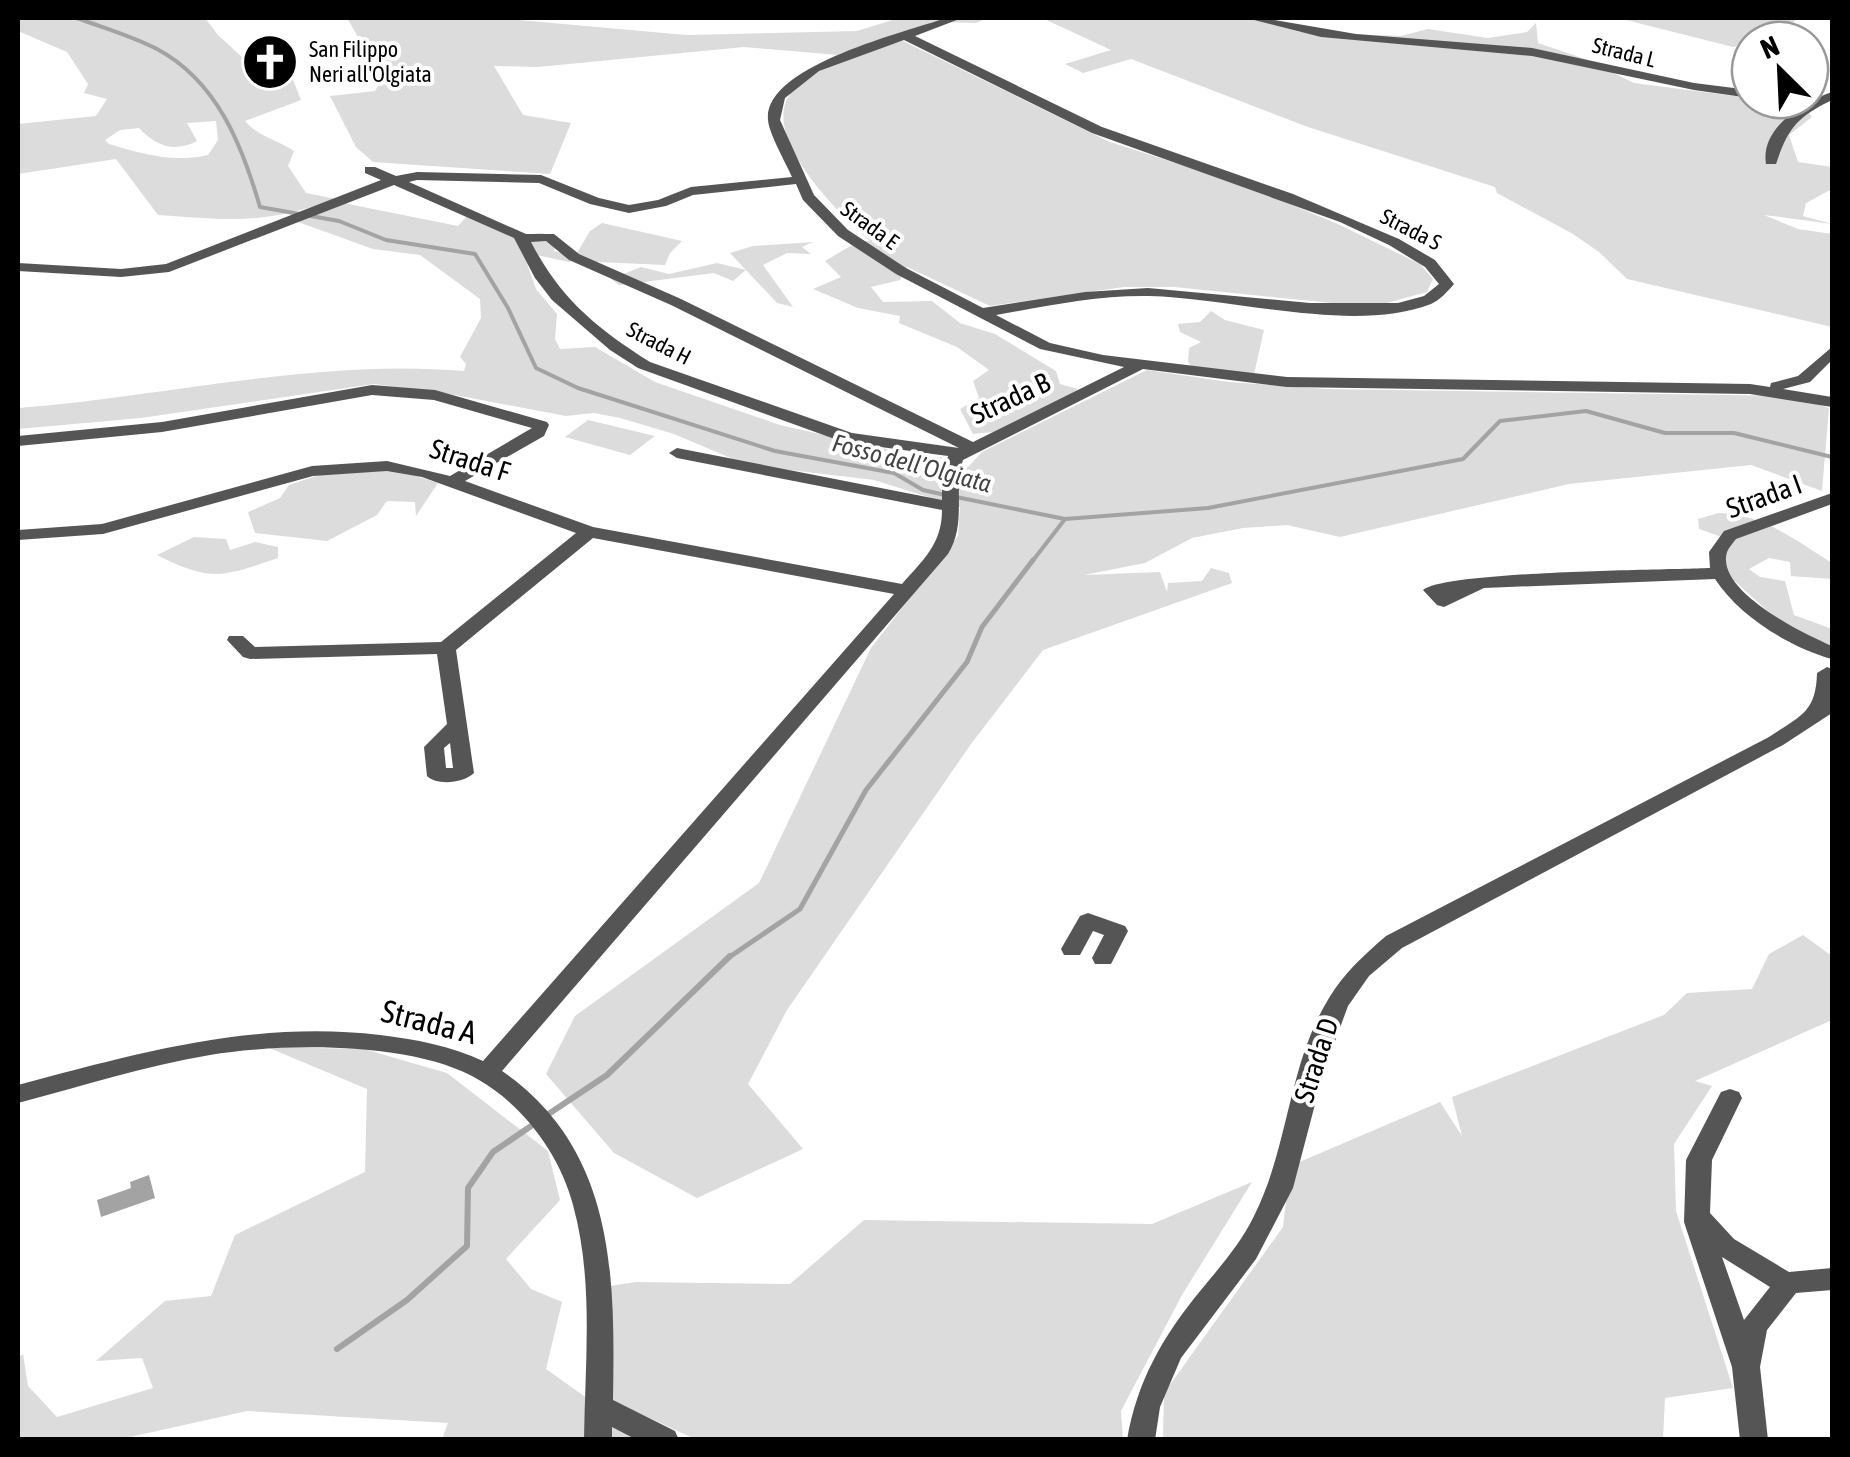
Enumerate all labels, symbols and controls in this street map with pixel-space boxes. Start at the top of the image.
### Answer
north arrow [1730,20,1830,120]
text: N [1756,29,1784,65]
church icon: San Filippo Neri all'Olgiata [240,32,300,92]
street label: Strada L [1590,32,1659,72]
place label: San Filippo Neri all'Olgiata [309,36,432,87]
street label: Strada E [836,195,904,255]
street label: Strada S [1376,203,1446,255]
street label: Strada H [623,316,695,370]
street label: Strada B [965,366,1055,430]
water label: Fosso dell’Olgiata [829,428,995,498]
street label: Strada F [426,432,514,488]
street label: Strada I [1722,468,1806,524]
street label: Strada A [378,992,481,1051]
street label: Strada D [1287,1014,1345,1106]

